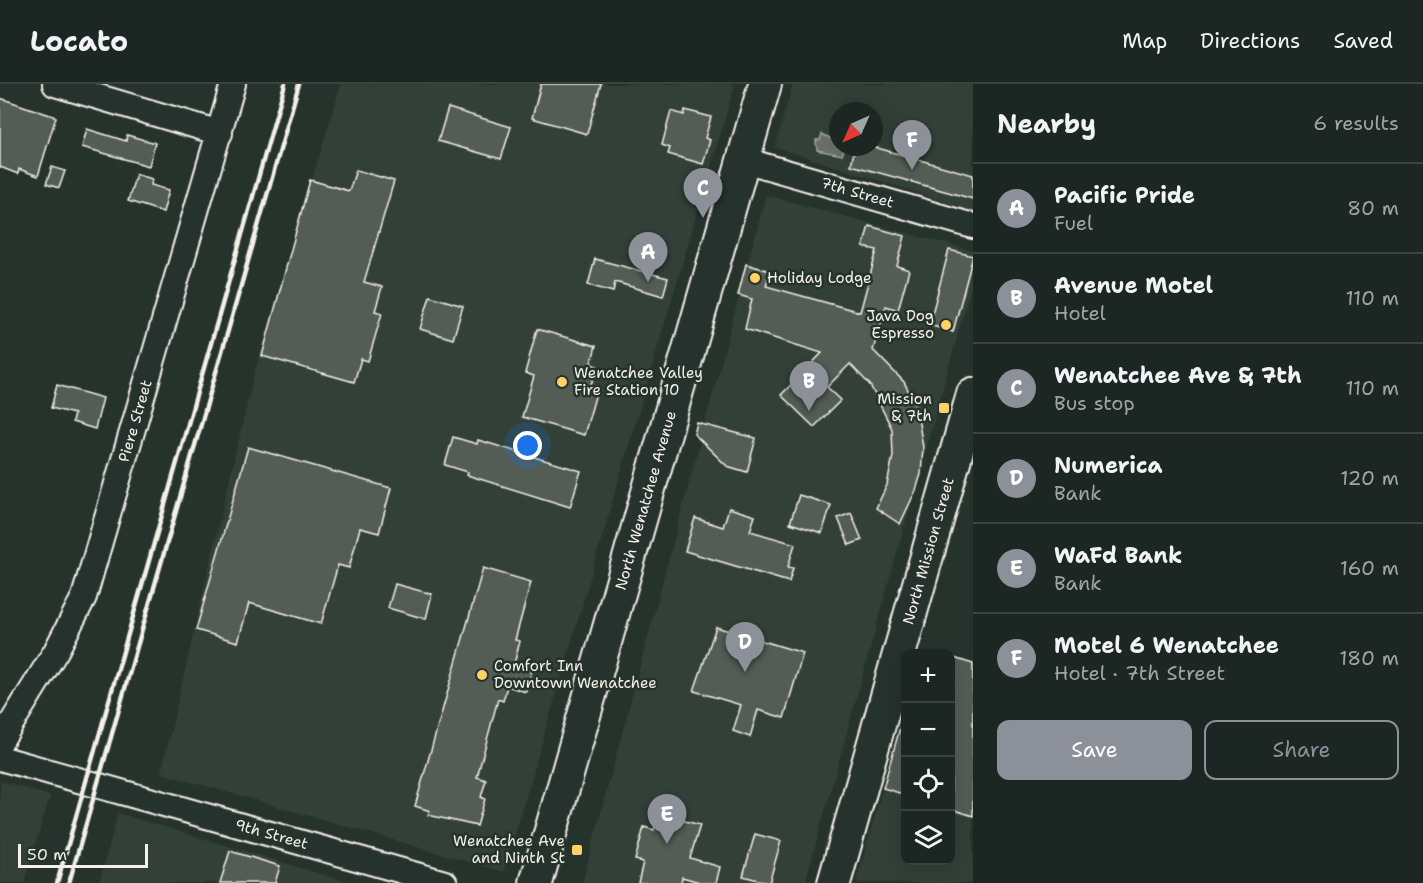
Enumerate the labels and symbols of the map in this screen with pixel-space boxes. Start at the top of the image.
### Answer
north arrow [829,102,883,156]
pin: F [892,120,932,170]
pin: C [684,168,722,218]
street label: 7th Street [818,173,896,213]
pin: A [628,232,668,282]
place label: Holiday Lodge [767,268,872,288]
marker: Holiday Lodge [748,271,762,285]
place label: Java Dog Espresso [866,306,934,343]
marker: Java Dog Espresso [939,318,953,332]
pin: B [790,362,828,411]
place label: Wenatchee Valley Fire Station 10 [574,363,703,400]
marker: Wenatchee Valley Fire Station 10 [555,375,569,389]
street label: Piere Street [114,377,157,464]
place label: Mission & 7th [877,389,932,426]
marker: Mission & 7th [937,401,951,415]
street label: North Wenatchee Avenue [610,408,681,592]
your location [513,431,542,460]
street label: North Mission Street [898,475,959,627]
pin: D [726,622,764,672]
place label: Comfort Inn Downtown Wenatchee [494,656,657,693]
marker: Comfort Inn Downtown Wenatchee [475,668,489,682]
pin: E [648,794,686,844]
street label: 9th Street [233,814,310,854]
place label: Wenatchee Ave and Ninth St [453,831,565,868]
scale bar [18,841,148,868]
marker: Wenatchee Ave and Ninth St [570,843,584,857]

